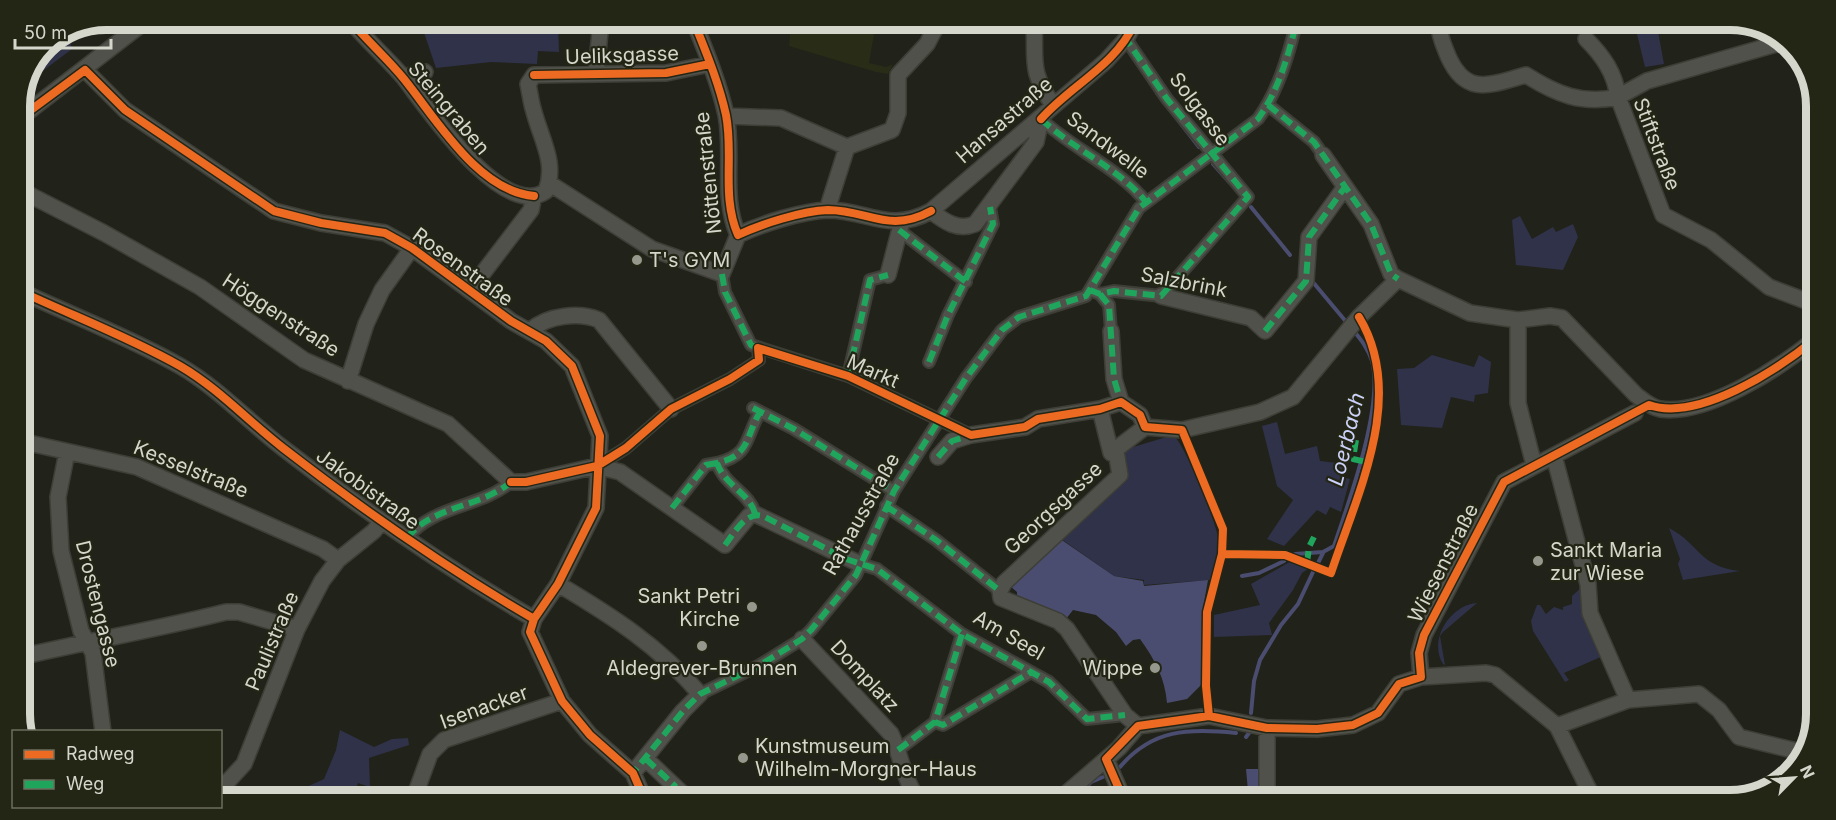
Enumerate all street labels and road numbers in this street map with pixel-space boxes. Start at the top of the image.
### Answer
street label: Ueliksgasse [565,41,679,69]
street label: Steingraben [403,57,495,159]
street label: Solgasse [1165,67,1235,151]
street label: Hansastraße [951,72,1057,168]
street label: Stiftstraße [1628,94,1686,194]
street label: Sandwelle [1062,106,1154,184]
street label: Nöttenstraße [690,111,726,235]
street label: Rosenstraße [408,222,518,312]
street label: Salzbrink [1139,262,1229,302]
street label: Höggenstraße [218,268,344,362]
street label: Markt [843,349,903,393]
street label: Kesselstraße [130,435,252,503]
street label: Jakobistraße [312,443,424,535]
street label: Rathausstraße [818,449,904,579]
street label: Georgsgasse [999,457,1107,559]
street label: Wiesenstraße [1403,500,1483,626]
street label: Drostengasse [71,538,125,670]
street label: Paulistraße [240,588,304,694]
street label: Am Seel [969,605,1049,665]
street label: Domplatz [826,635,904,717]
street label: Isenacker [437,680,532,734]

